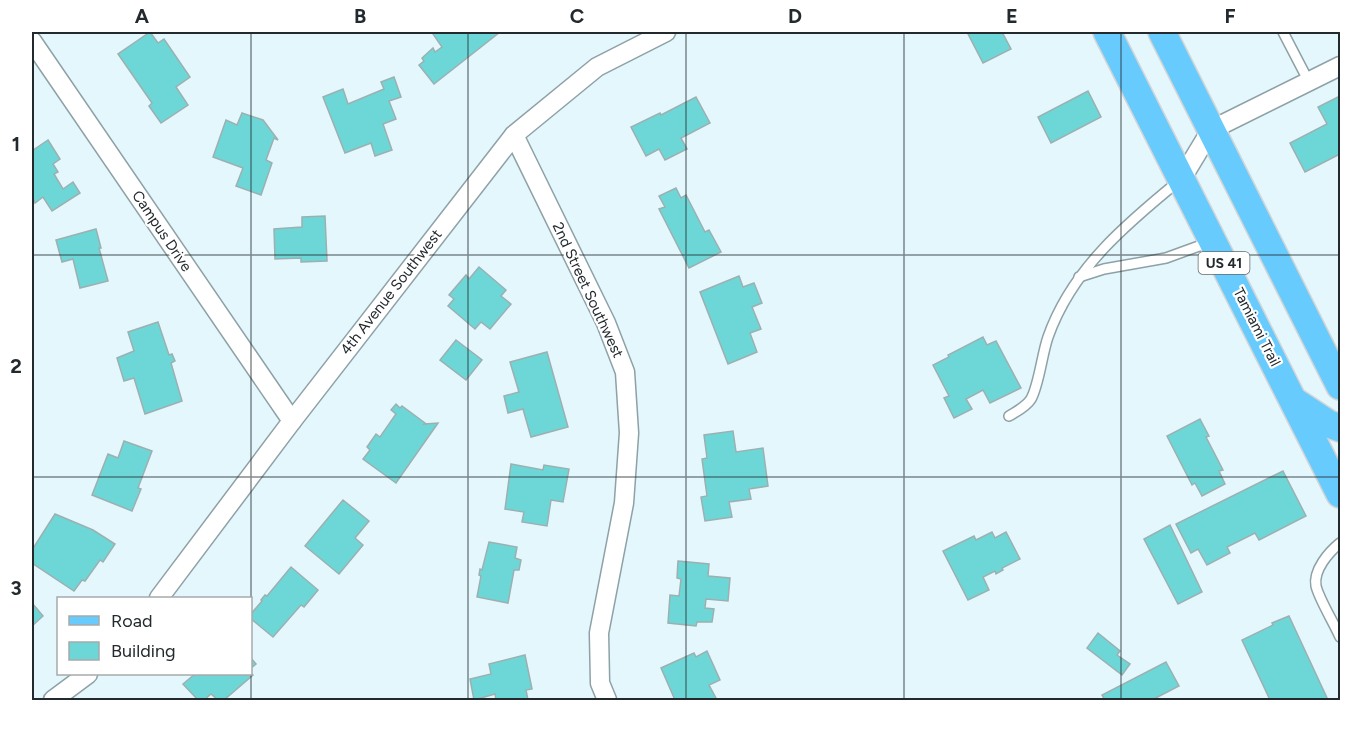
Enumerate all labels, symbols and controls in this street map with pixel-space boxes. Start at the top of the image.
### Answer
text: A [135,4,150,28]
text: B [354,4,366,28]
text: C [570,4,584,28]
text: D [788,4,802,28]
text: E [1006,4,1018,28]
text: F [1224,4,1236,28]
text: 1 [12,132,20,156]
street label: Campus Drive [128,187,196,275]
street label: 2nd Street Southwest [549,219,627,361]
street label: 4th Avenue Southwest [336,225,446,358]
road number: US 41 [1198,252,1250,274]
street label: Tamiami Trail [1229,285,1285,369]
text: 2 [10,354,22,378]
text: 3 [10,576,22,600]
legend [57,597,252,675]
text: Road [111,610,152,632]
text: Building [111,640,176,662]

